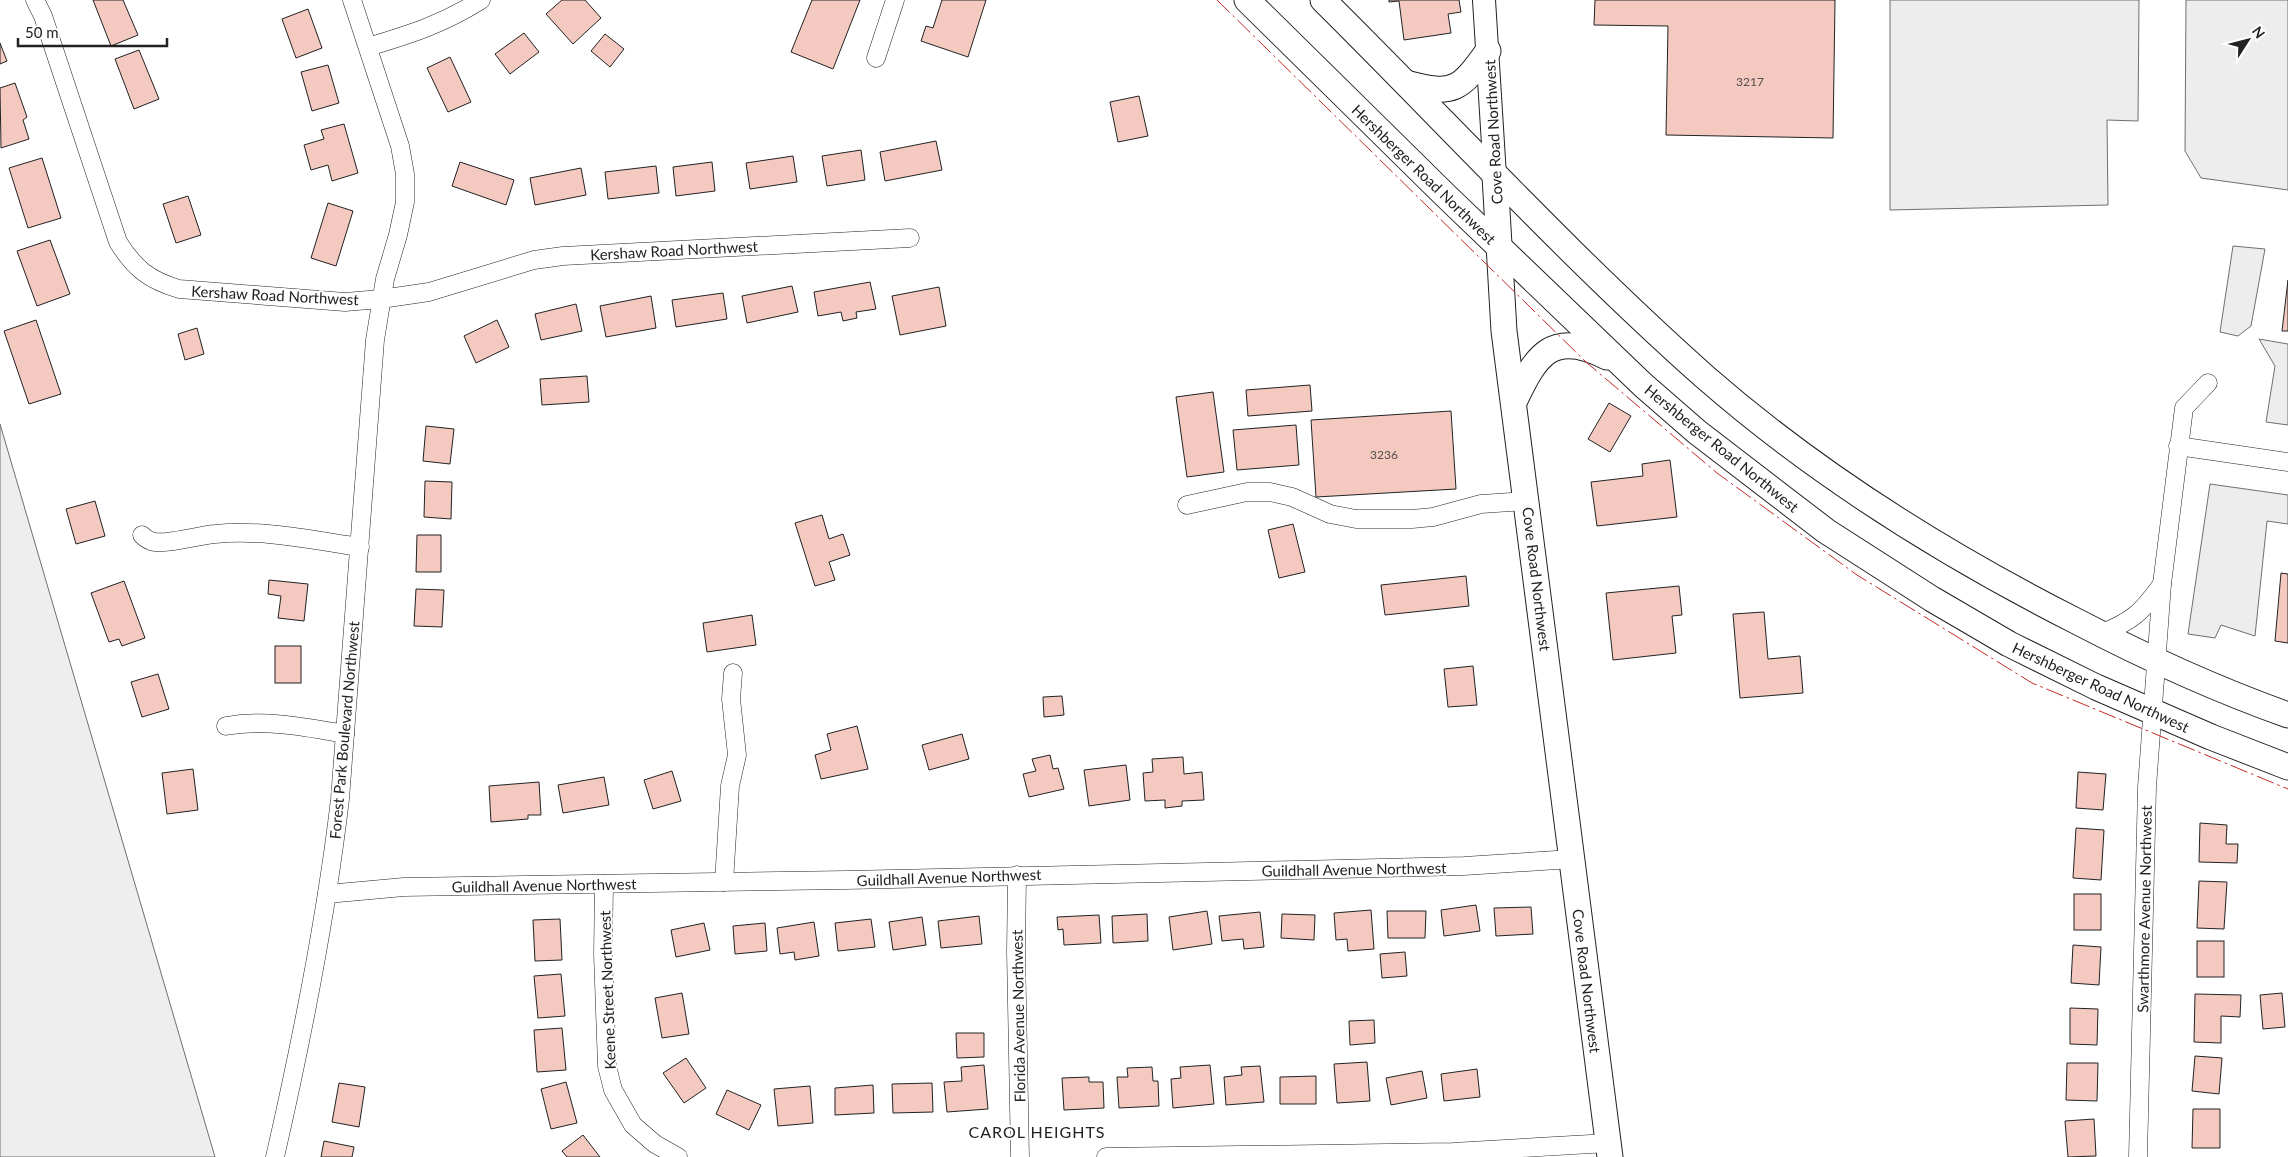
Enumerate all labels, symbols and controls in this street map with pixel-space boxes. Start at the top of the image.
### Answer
scale bar [18,15,166,47]
north arrow [2223,15,2273,65]
text: 50 m [25,23,59,41]
text: N [2249,23,2269,41]
street label: Cove Road Northwest [1480,59,1506,205]
house number: 3217 [1736,74,1764,89]
street label: Hershberger Road Northwest [1348,100,1500,248]
street label: Kershaw Road Northwest [590,237,759,263]
street label: Kershaw Road Northwest [191,282,360,308]
street label: Hershberger Road Northwest [1641,380,1803,516]
house number: 3236 [1370,447,1398,462]
street label: Cove Road Northwest [1519,506,1555,653]
street label: Forest Park Boulevard Northwest [325,620,363,840]
street label: Hershberger Road Northwest [2010,638,2193,736]
street label: Swarthmore Avenue Northwest [2133,805,2155,1013]
street label: Guildhall Avenue Northwest [1261,858,1447,880]
street label: Guildhall Avenue Northwest [856,865,1042,889]
street label: Guildhall Avenue Northwest [451,874,637,896]
street label: Cove Road Northwest [1569,908,1605,1055]
street label: Keene Street Northwest [595,910,619,1070]
street label: Florida Avenue Northwest [1007,929,1029,1102]
district label: CAROL HEIGHTS [969,1122,1106,1141]

